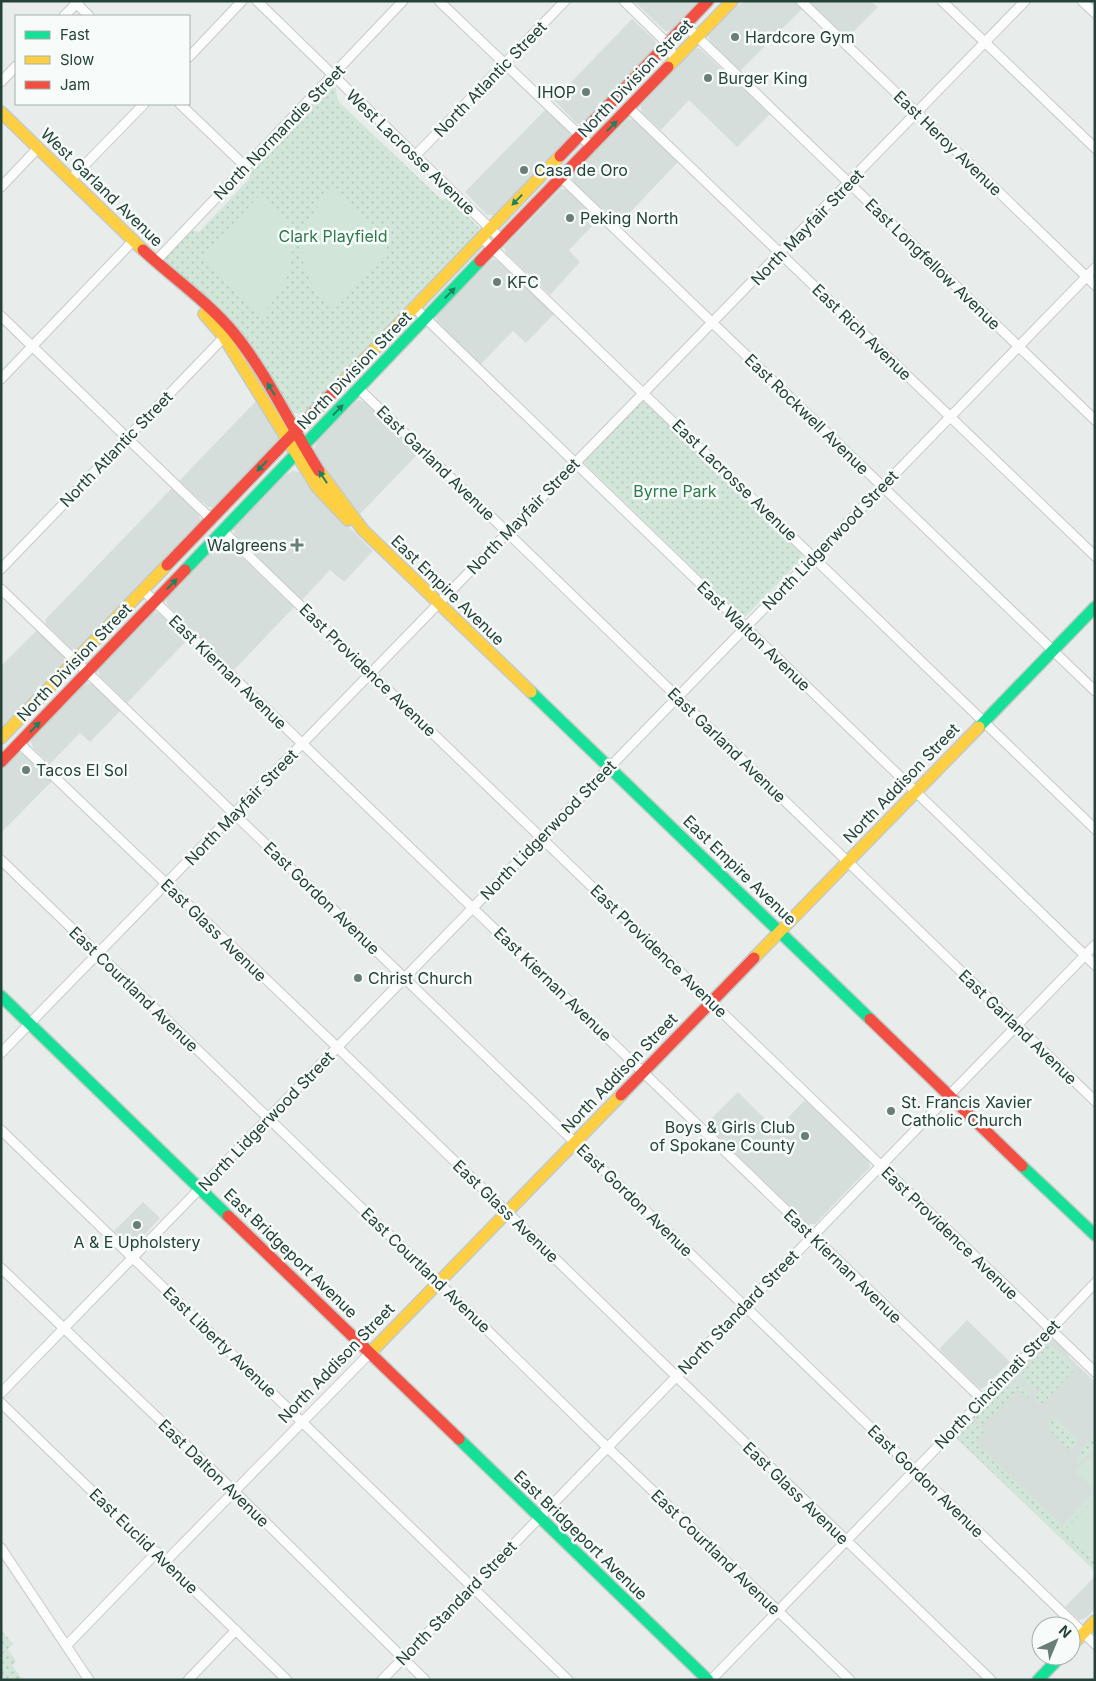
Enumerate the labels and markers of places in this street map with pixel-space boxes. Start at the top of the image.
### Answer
place label: Hardcore Gym [745,27,855,47]
marker: Hardcore Gym [729,31,741,43]
place label: Burger King [718,68,808,88]
marker: Burger King [702,72,714,84]
place label: IHOP [537,82,576,102]
marker: IHOP [580,86,592,98]
place label: Casa de Oro [534,160,628,180]
marker: Casa de Oro [518,164,530,176]
place label: Peking North [580,208,679,228]
marker: Peking North [564,212,576,224]
place label: KFC [507,272,539,292]
marker: KFC [491,276,503,288]
place label: Walgreens [207,535,287,555]
marker: Walgreens [291,539,303,551]
place label: Tacos El Sol [36,760,128,780]
marker: Tacos El Sol [20,764,32,776]
place label: Christ Church [368,968,472,988]
marker: Christ Church [352,972,364,984]
place label: St. Francis Xavier Catholic Church [901,1092,1032,1130]
marker: St. Francis Xavier Catholic Church [885,1105,897,1117]
place label: Boys & Girls Club of Spokane County [650,1117,795,1155]
marker: Boys & Girls Club of Spokane County [799,1130,811,1142]
marker: A & E Upholstery [131,1219,143,1231]
place label: A & E Upholstery [73,1232,201,1252]

